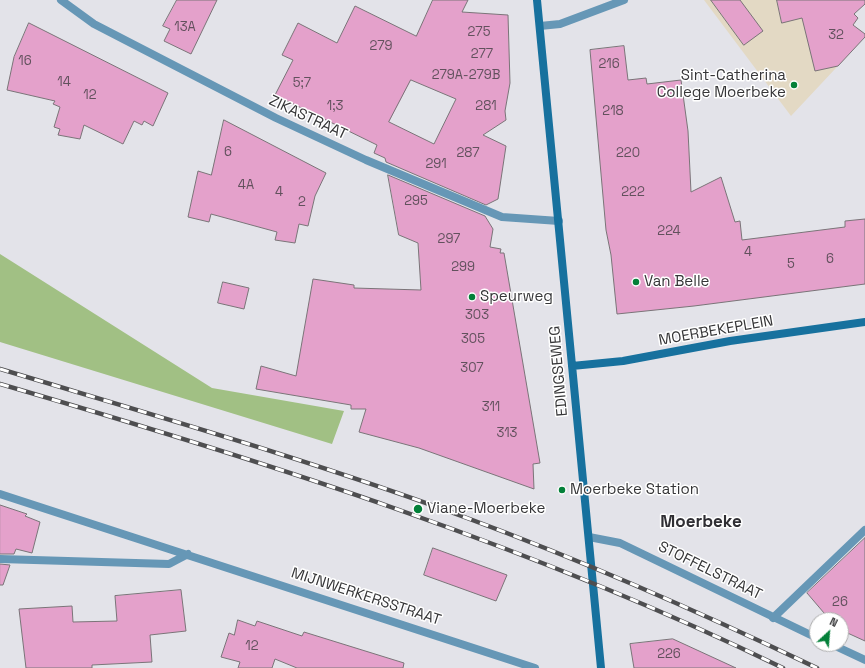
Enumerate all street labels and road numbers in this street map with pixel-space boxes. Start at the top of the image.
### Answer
street label: ZIKASTRAAT [266,92,350,144]
street label: MOERBEKEPLEIN [657,312,775,350]
street label: EDINGSEWEG [546,325,572,417]
street label: STOFFELSTRAAT [655,538,765,604]
street label: MIJNWERKERSSTRAAT [289,564,443,630]

